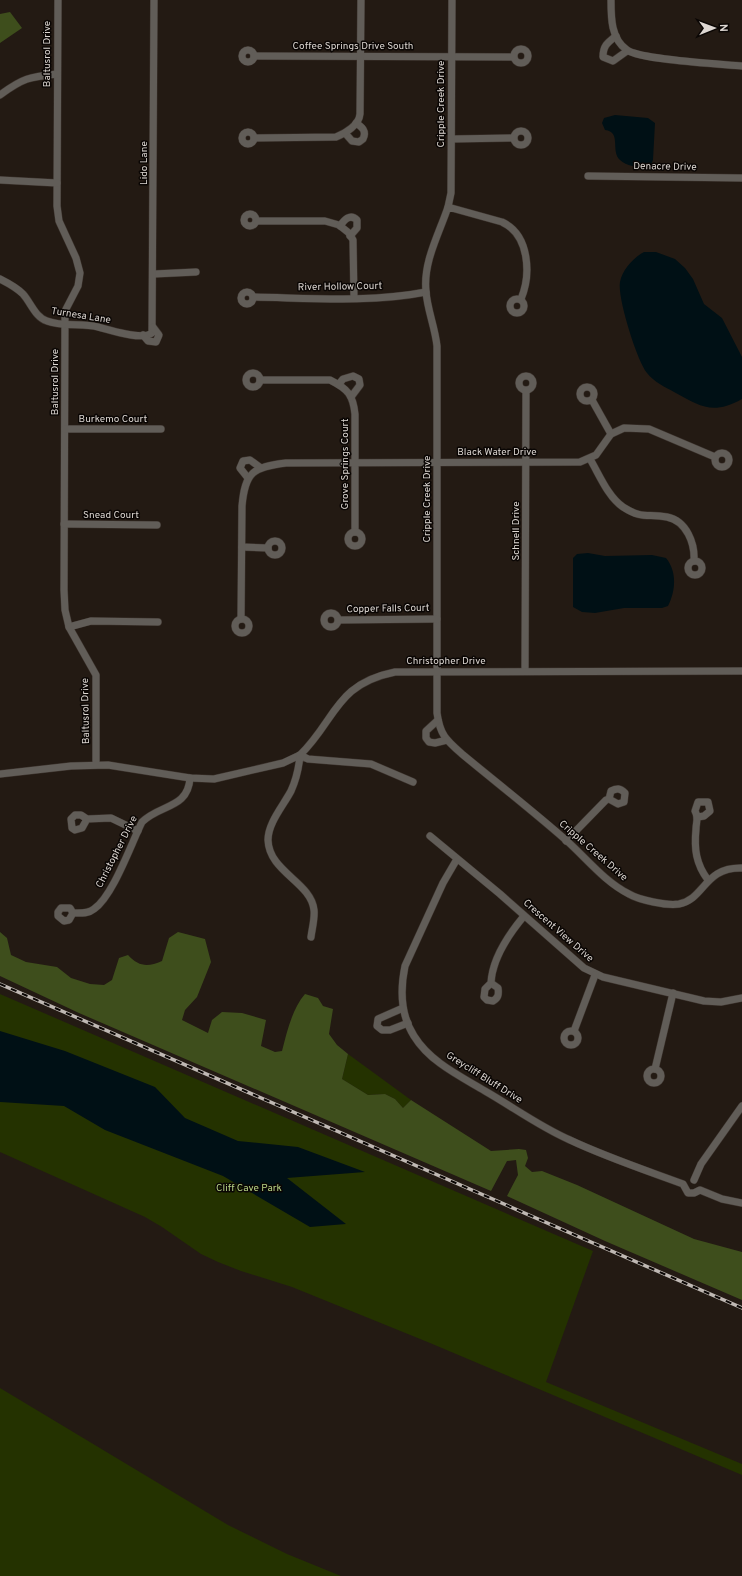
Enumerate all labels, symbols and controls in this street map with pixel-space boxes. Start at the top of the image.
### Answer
north arrow [694,8,734,48]
street label: Baltusrol Drive [41,21,54,87]
text: N [716,24,730,32]
street label: Coffee Springs Drive South [293,40,413,53]
street label: Cripple Creek Drive [435,61,448,147]
street label: Lido Lane [138,141,151,185]
street label: Denacre Drive [633,160,697,174]
street label: River Hollow Court [298,280,383,294]
street label: Turnesa Lane [50,305,112,327]
street label: Baltusrol Drive [49,349,62,415]
street label: Burkemo Court [79,413,148,426]
street label: Grove Springs Court [339,418,352,509]
street label: Black Water Drive [457,446,537,459]
street label: Cripple Creek Drive [421,456,434,542]
street label: Schnell Drive [510,501,523,561]
street label: Snead Court [83,509,139,522]
street label: Copper Falls Court [346,602,430,616]
street label: Christopher Drive [406,655,486,668]
street label: Baltusrol Drive [79,678,93,744]
street label: Christopher Drive [93,814,141,890]
street label: Cripple Creek Drive [556,818,630,884]
street label: Crescent View Drive [520,897,596,965]
street label: Greycliff Bluff Drive [443,1049,525,1107]
park label: Cliff Cave Park [216,1182,282,1195]

